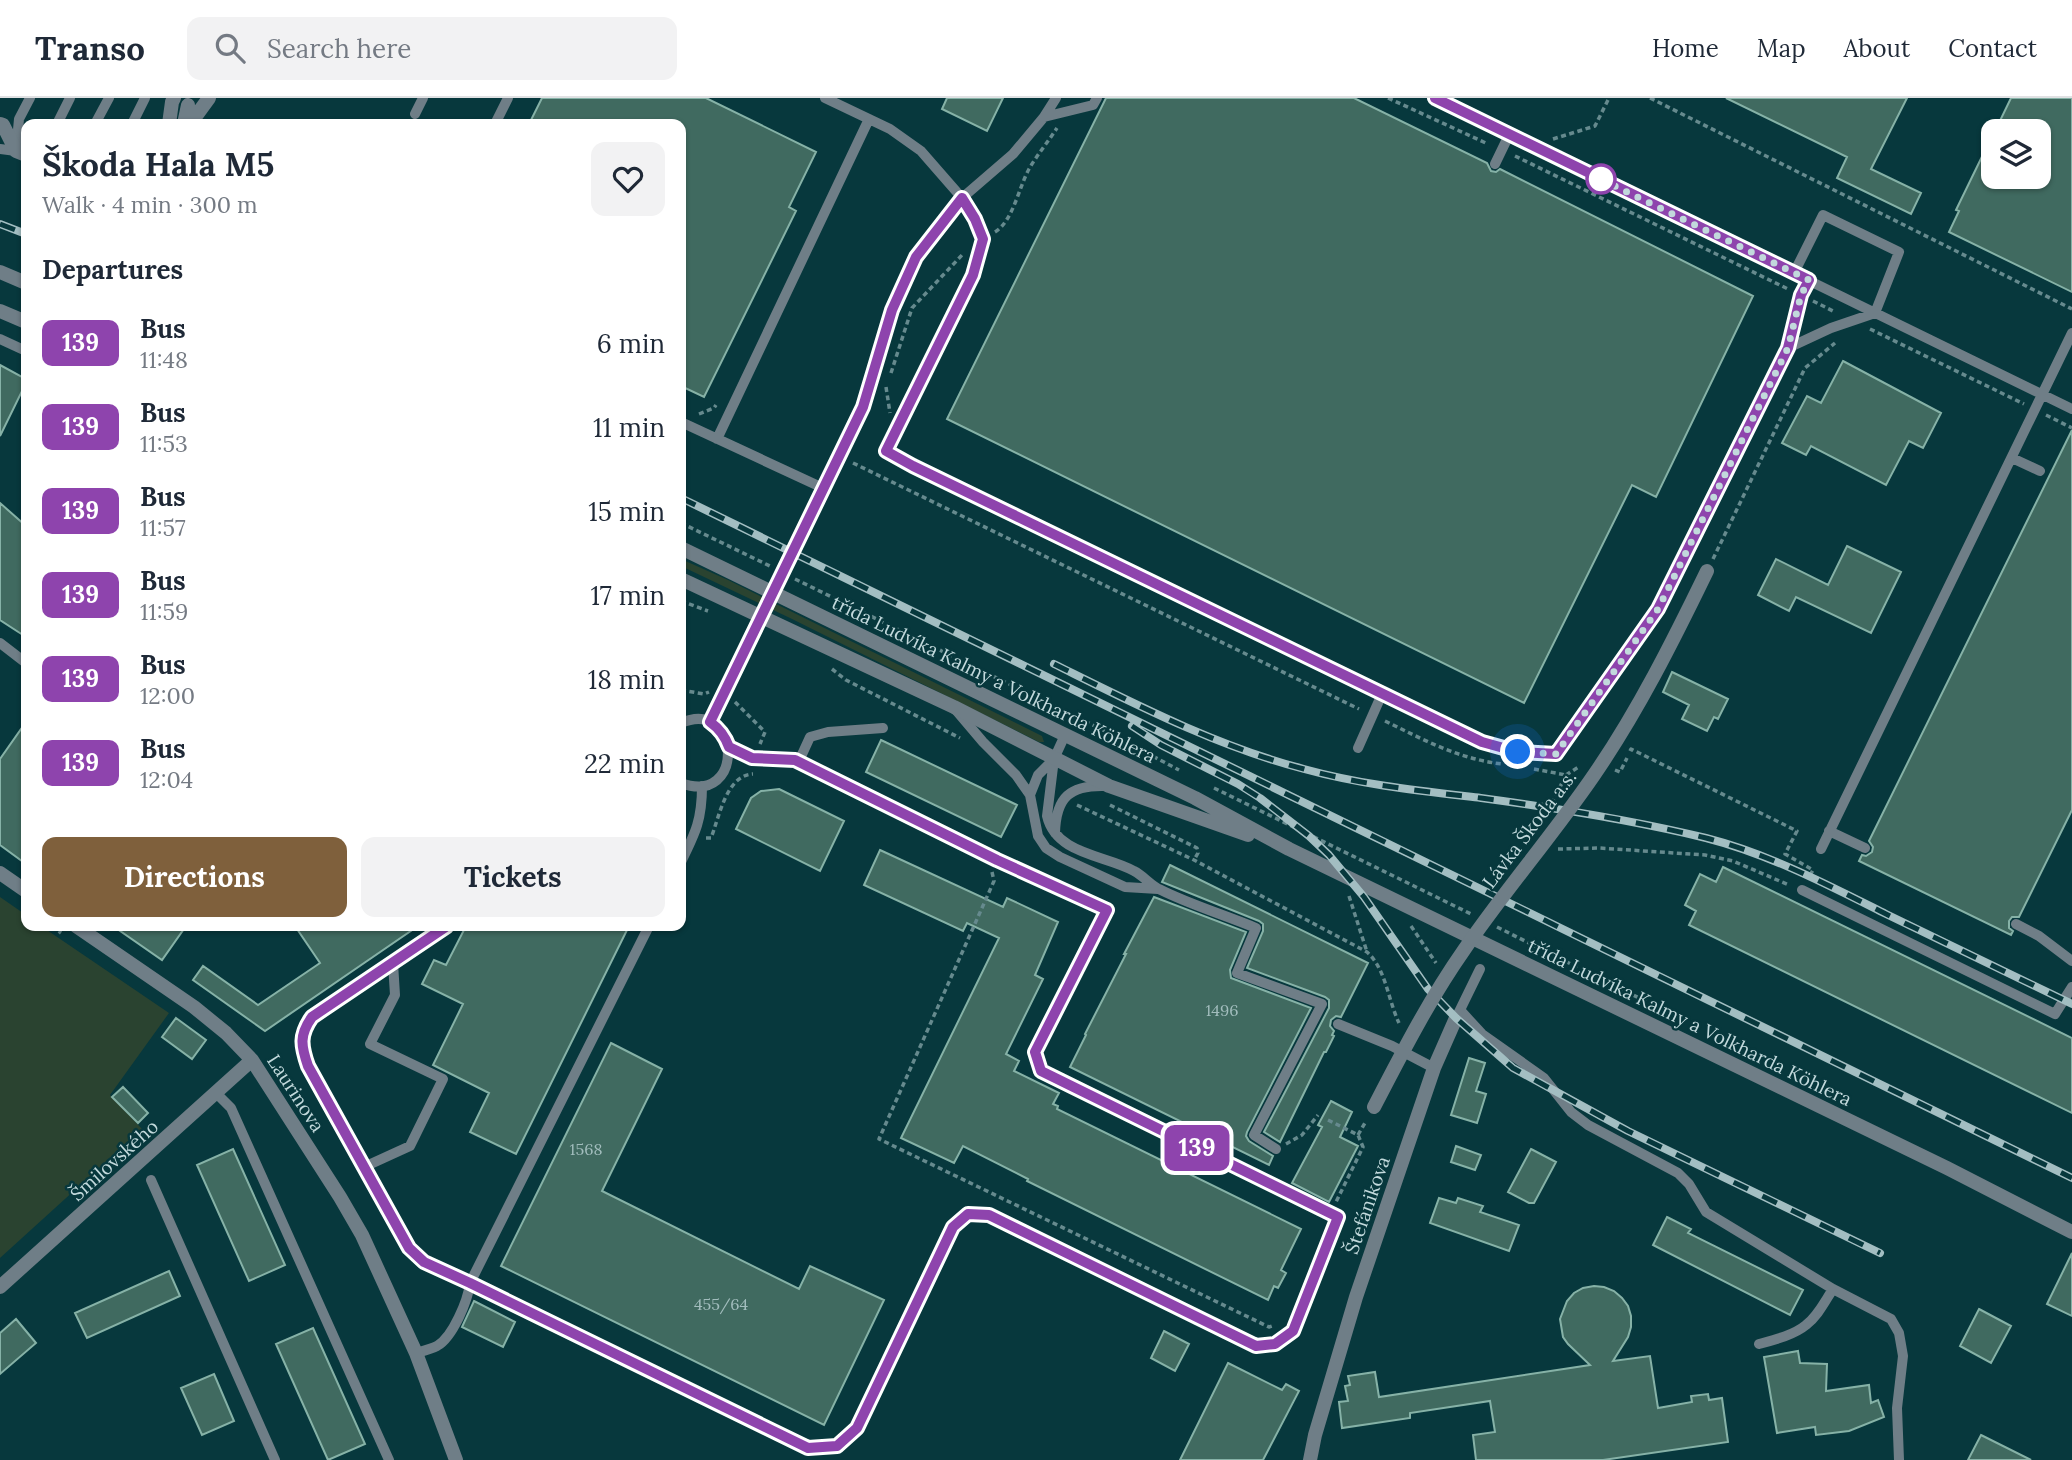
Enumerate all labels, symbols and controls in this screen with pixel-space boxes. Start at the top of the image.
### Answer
search box [187,17,677,80]
text: Transo [35,27,145,69]
icon: search [211,29,249,67]
text: Search here [267,32,411,65]
text: Home [1652,33,1719,64]
text: Map [1757,33,1806,64]
text: About [1844,33,1910,64]
text: Contact [1948,33,2037,64]
map controls [1981,119,2051,189]
button: layers [1981,119,2051,189]
button: heart [591,142,665,216]
text: Škoda Hala M5 [42,143,274,185]
unlabelled marker [1586,164,1616,194]
text: Walk · 4 min · 300 m [42,190,258,219]
text: Departures [42,253,183,286]
text: Bus [140,312,186,345]
text: 139 [62,327,99,358]
text: 6 min [597,327,665,360]
text: 11:48 [140,345,188,374]
text: Bus [140,396,186,429]
text: 139 [62,411,99,442]
text: 11 min [593,411,665,444]
text: 11:53 [140,429,188,458]
text: Bus [140,480,186,513]
text: 139 [62,495,99,526]
text: 15 min [588,495,665,528]
text: 11:57 [140,513,186,542]
text: Bus [140,564,186,597]
text: 139 [62,579,99,610]
text: 17 min [590,579,665,612]
street label: třída Ludvíka Kalmy a Volkharda Köhlera [828,590,1160,768]
text: 11:59 [140,597,188,626]
text: Bus [140,648,186,681]
text: 139 [62,663,99,694]
text: 18 min [588,663,665,696]
text: 12:00 [140,681,195,710]
text: Bus [140,732,186,765]
your location [1500,734,1535,769]
text: 139 [62,747,99,778]
text: 22 min [584,747,665,780]
text: 12:04 [140,765,193,794]
street label: Lávka Škoda a.s. [1477,765,1581,893]
button: Directions [42,837,347,917]
button: Tickets [361,837,665,917]
street label: třída Ludvíka Kalmy a Volkharda Köhlera [1524,933,1856,1111]
house number: 1496 [1206,1000,1239,1020]
street label: Laurinova [262,1050,330,1136]
street label: Šmilovského [65,1114,163,1206]
line badge: 139 [1157,1125,1237,1171]
text: 139 [1178,1132,1216,1163]
house number: 1568 [570,1139,602,1159]
street label: Štefánikova [1339,1153,1395,1257]
house number: 455/64 [694,1294,748,1315]

